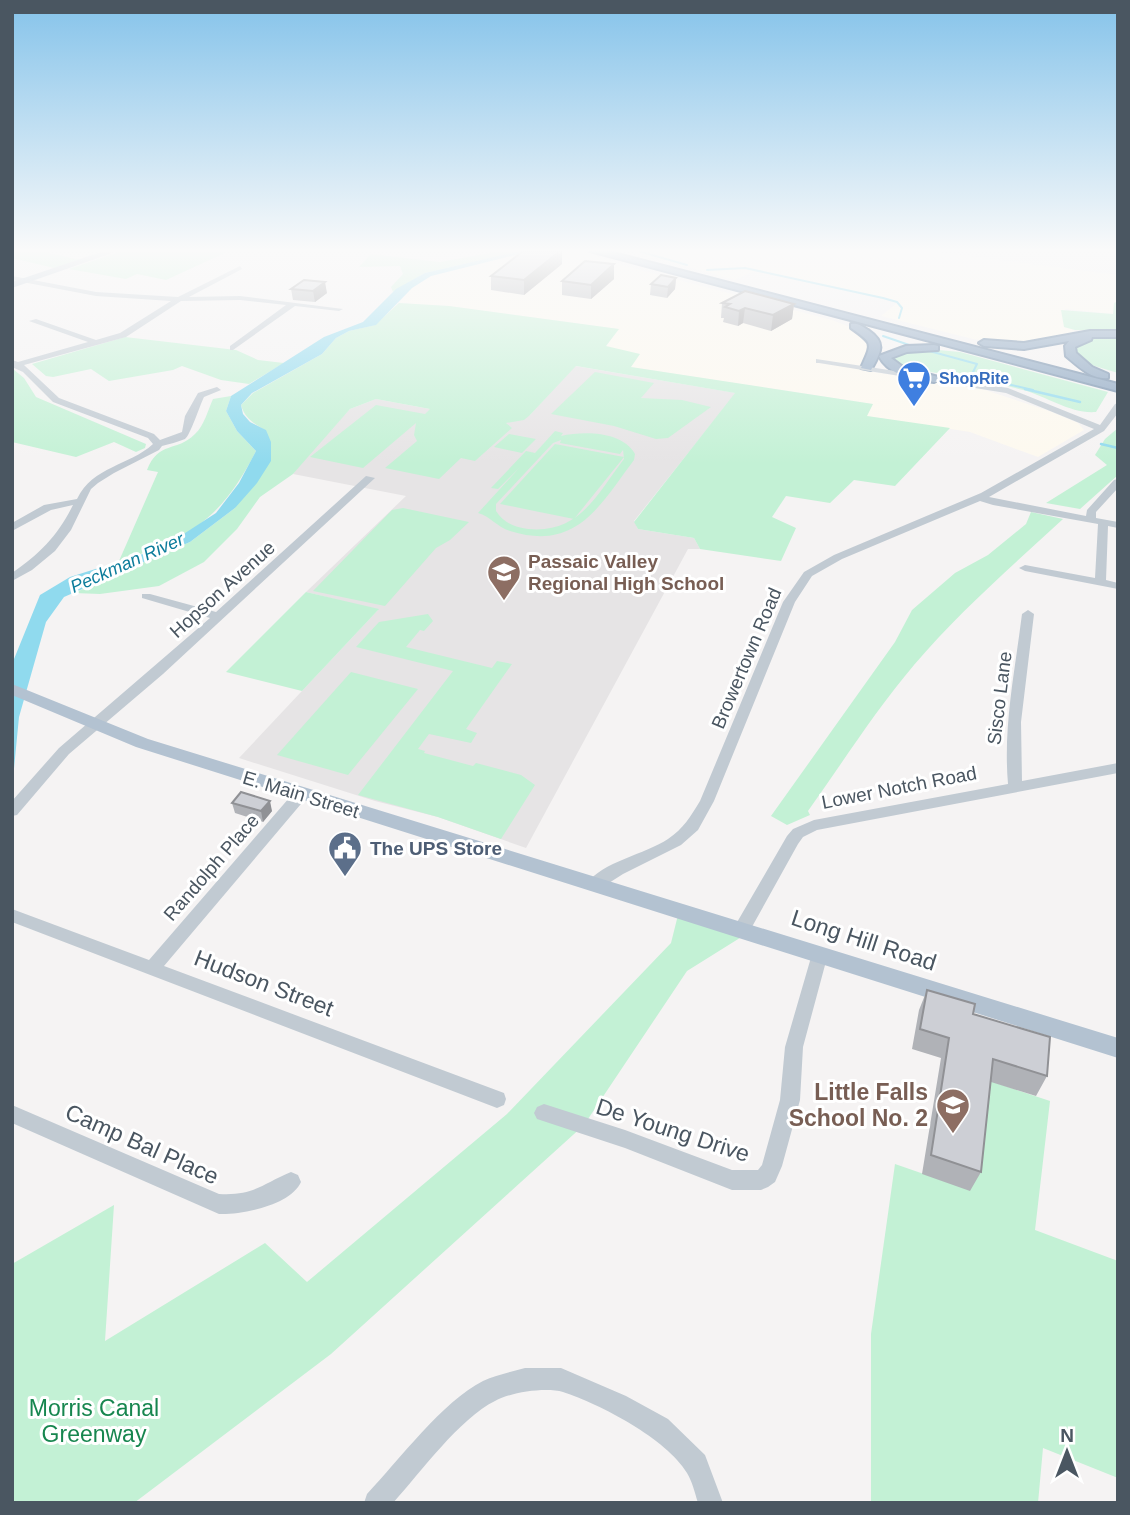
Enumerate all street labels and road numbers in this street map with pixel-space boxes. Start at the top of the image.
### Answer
street label: Hopson Avenue [166,537,279,642]
street label: Browertown Road [707,585,786,732]
street label: Sisco Lane [983,650,1016,746]
street label: Lower Notch Road [820,762,978,813]
street label: E. Main Street [240,767,362,822]
street label: Randolph Place [159,810,263,925]
street label: Long Hill Road [788,904,940,976]
street label: Hudson Street [191,945,338,1022]
street label: De Young Drive [593,1093,753,1167]
street label: Camp Bal Place [61,1099,223,1189]

